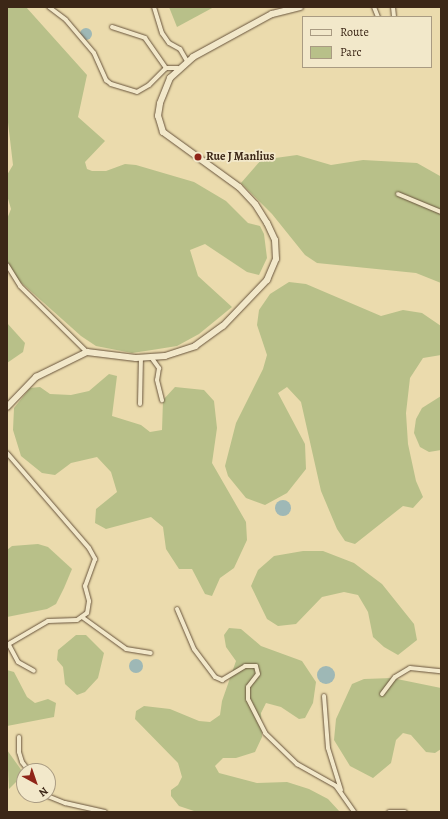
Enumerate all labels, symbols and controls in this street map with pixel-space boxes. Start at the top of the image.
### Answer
legend [302,16,432,68]
text: Route [340,24,369,40]
text: Parc [340,44,362,60]
place label: Rue J Manlius [206,150,274,164]
marker: Rue J Manlius [193,152,203,162]
north arrow [16,763,56,803]
text: N [36,783,51,800]

